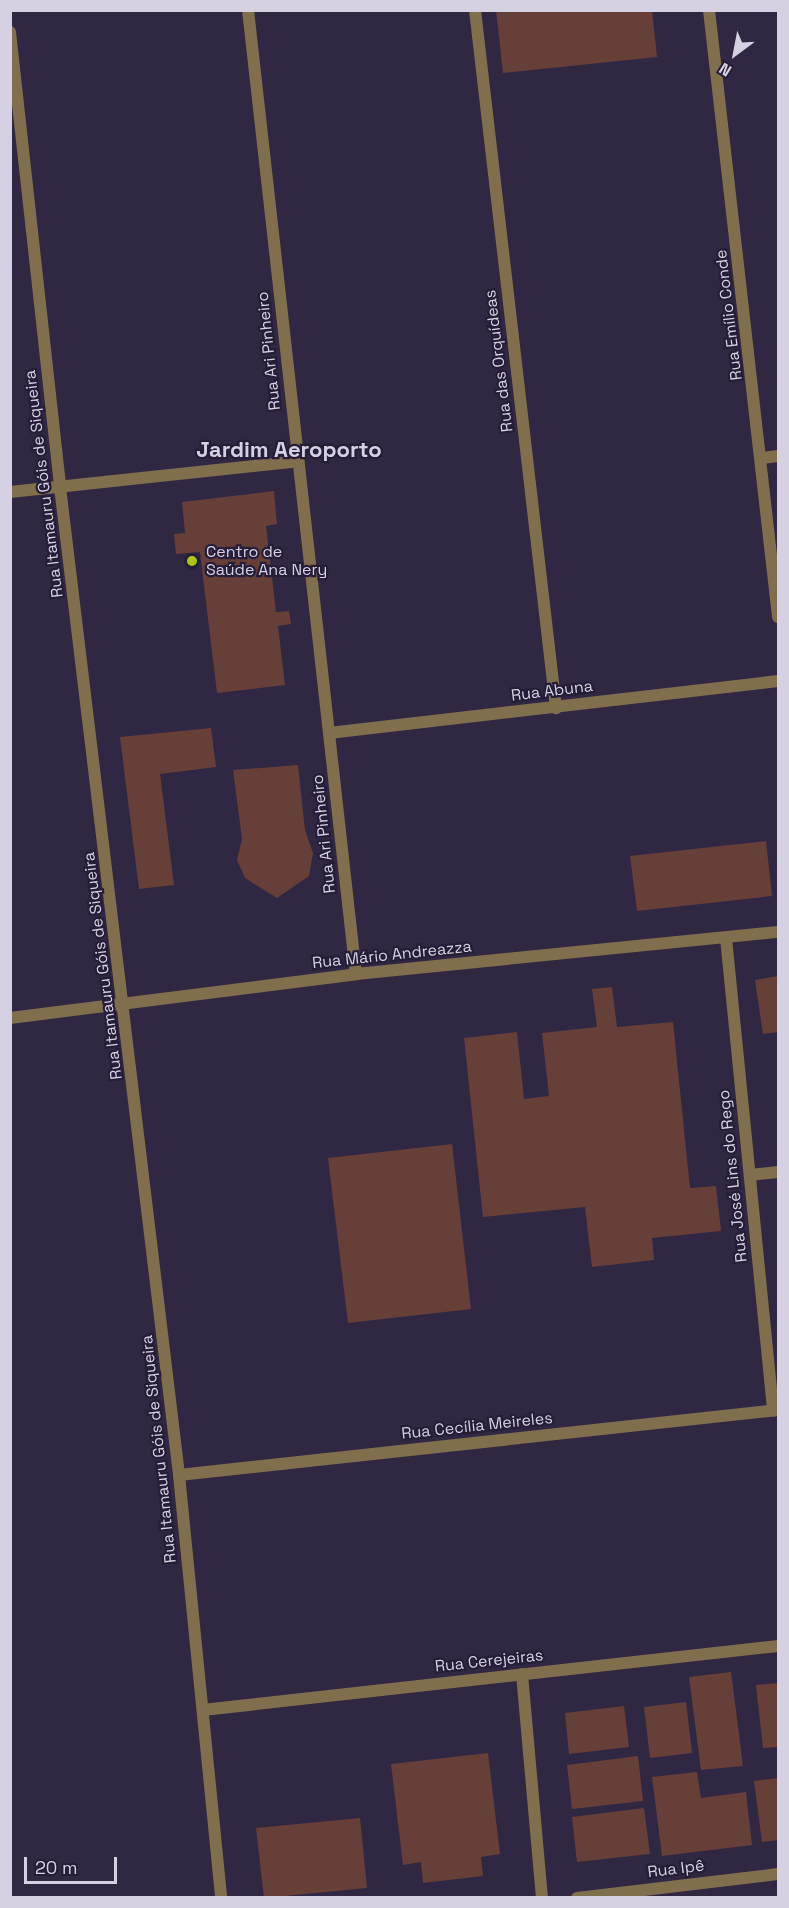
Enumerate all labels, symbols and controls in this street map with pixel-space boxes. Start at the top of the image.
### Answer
north arrow [705,24,765,84]
text: N [715,58,735,81]
street label: Rua Emílio Conde [711,249,747,381]
street label: Rua das Orquídeas [481,289,517,433]
street label: Rua Ari Pinheiro [253,291,285,411]
street label: Rua Itamauru Góis de Siqueira [21,369,67,599]
district label: Jardim Aeroporto [196,437,382,463]
place label: Centro de Saúde Ana Nery [206,542,328,580]
marker: Centro de Saúde Ana Nery [183,552,201,570]
street label: Rua Abuna [510,676,594,706]
street label: Rua Ari Pinheiro [308,774,340,894]
street label: Rua Itamauru Góis de Siqueira [80,851,126,1081]
street label: Rua Mário Andreazza [311,937,473,973]
street label: Rua José Lins do Rego [714,1089,752,1263]
street label: Rua Itamauru Góis de Siqueira [137,1334,181,1564]
street label: Rua Cecília Meireles [400,1409,554,1443]
street label: Rua Cerejeiras [434,1646,544,1676]
scale bar [27,1845,120,1883]
text: 20 m [35,1856,78,1879]
street label: Rua Ipê [647,1856,705,1882]

